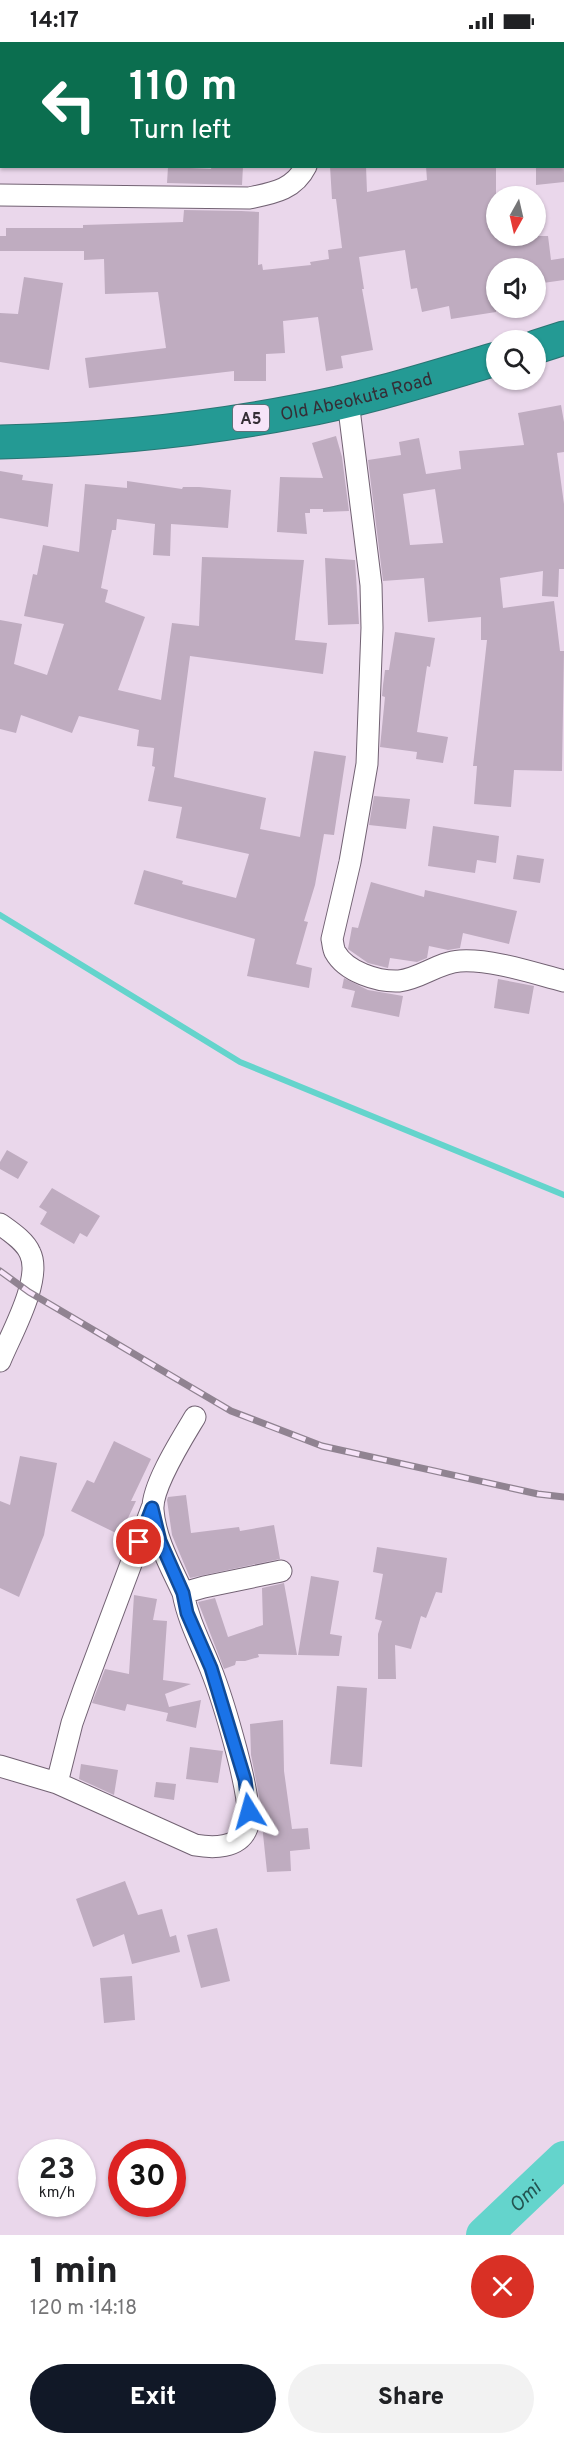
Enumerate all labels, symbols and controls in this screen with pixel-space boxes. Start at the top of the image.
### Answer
text: 14:17 [30,8,79,35]
text: 110 m [129,62,238,115]
icon: left [30,66,108,144]
text: Turn left [129,114,231,148]
north arrow [486,186,546,246]
map controls [486,186,546,390]
button: sound [486,258,546,318]
button: search [486,330,546,390]
street label: Old Abeokuta Road [279,368,435,427]
road number: A5 [233,405,269,431]
pin [113,1516,164,1567]
icon: arrive [122,1525,155,1558]
position arrow [217,1779,281,1843]
speed limit sign: 30 [108,2139,186,2217]
text: 23 [39,2152,75,2189]
water label: Omi [504,2176,548,2219]
text: km/h [39,2184,75,2203]
text: 1 min [30,2250,118,2296]
button: close [471,2255,534,2318]
text: 120 m · 14:18 [30,2296,137,2322]
button: Exit [30,2364,276,2433]
button: Share [288,2364,534,2433]

